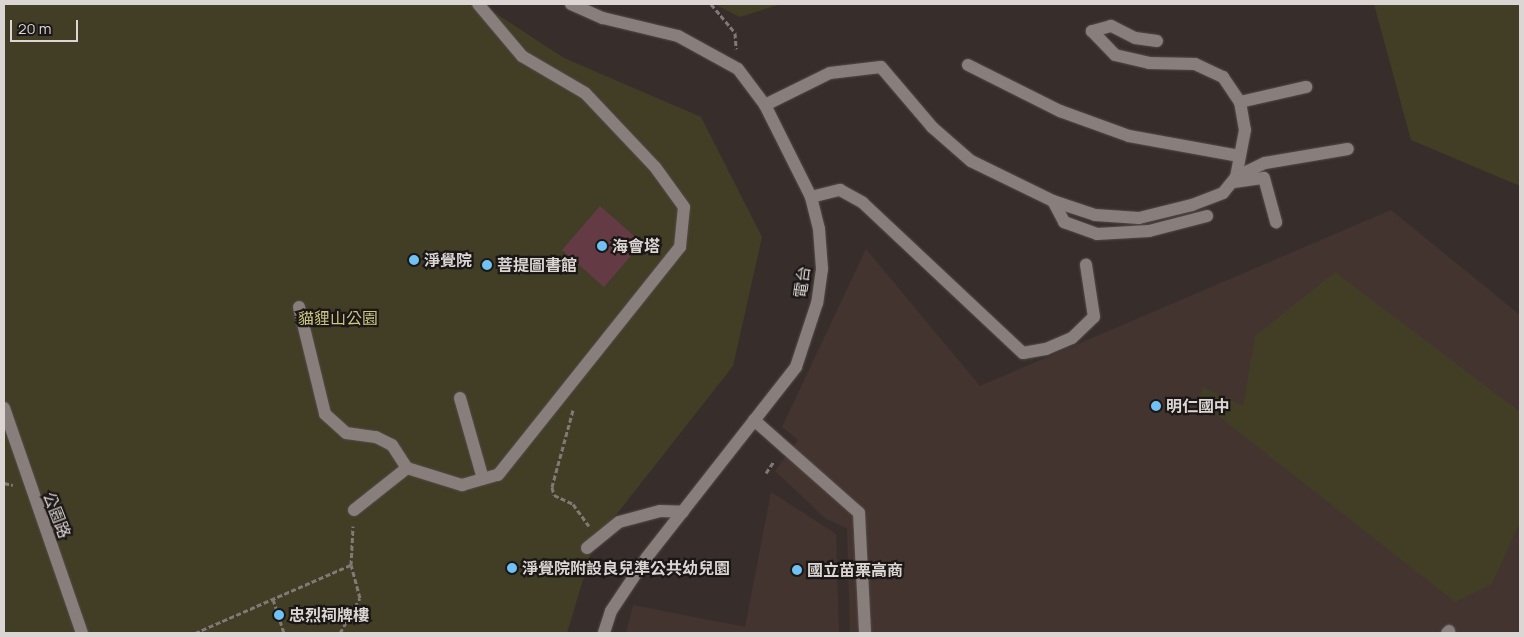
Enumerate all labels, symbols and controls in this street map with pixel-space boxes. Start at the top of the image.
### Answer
scale bar [12,10,80,42]
text: 20 m [18,18,51,39]
place label: 海會塔 [612,236,660,256]
marker: 海會塔 [596,240,608,252]
place label: 淨覺院 [424,250,472,270]
marker: 淨覺院 [408,254,420,266]
place label: 菩提圖書館 [497,255,577,275]
marker: 菩提圖書館 [481,259,493,271]
street label: 電台 [790,265,814,299]
park label: 貓貍山公園 [298,308,378,328]
place label: 明仁國中 [1166,396,1230,416]
marker: 明仁國中 [1150,400,1162,412]
street label: 公園路 [39,489,75,541]
place label: 淨覺院附設良兒準公共幼兒園 [522,558,730,578]
place label: 國立苗栗高商 [807,560,903,580]
marker: 淨覺院附設良兒準公共幼兒園 [506,562,518,574]
marker: 國立苗栗高商 [791,564,803,576]
place label: 忠烈祠牌樓 [289,605,369,625]
marker: 忠烈祠牌樓 [273,609,285,621]

